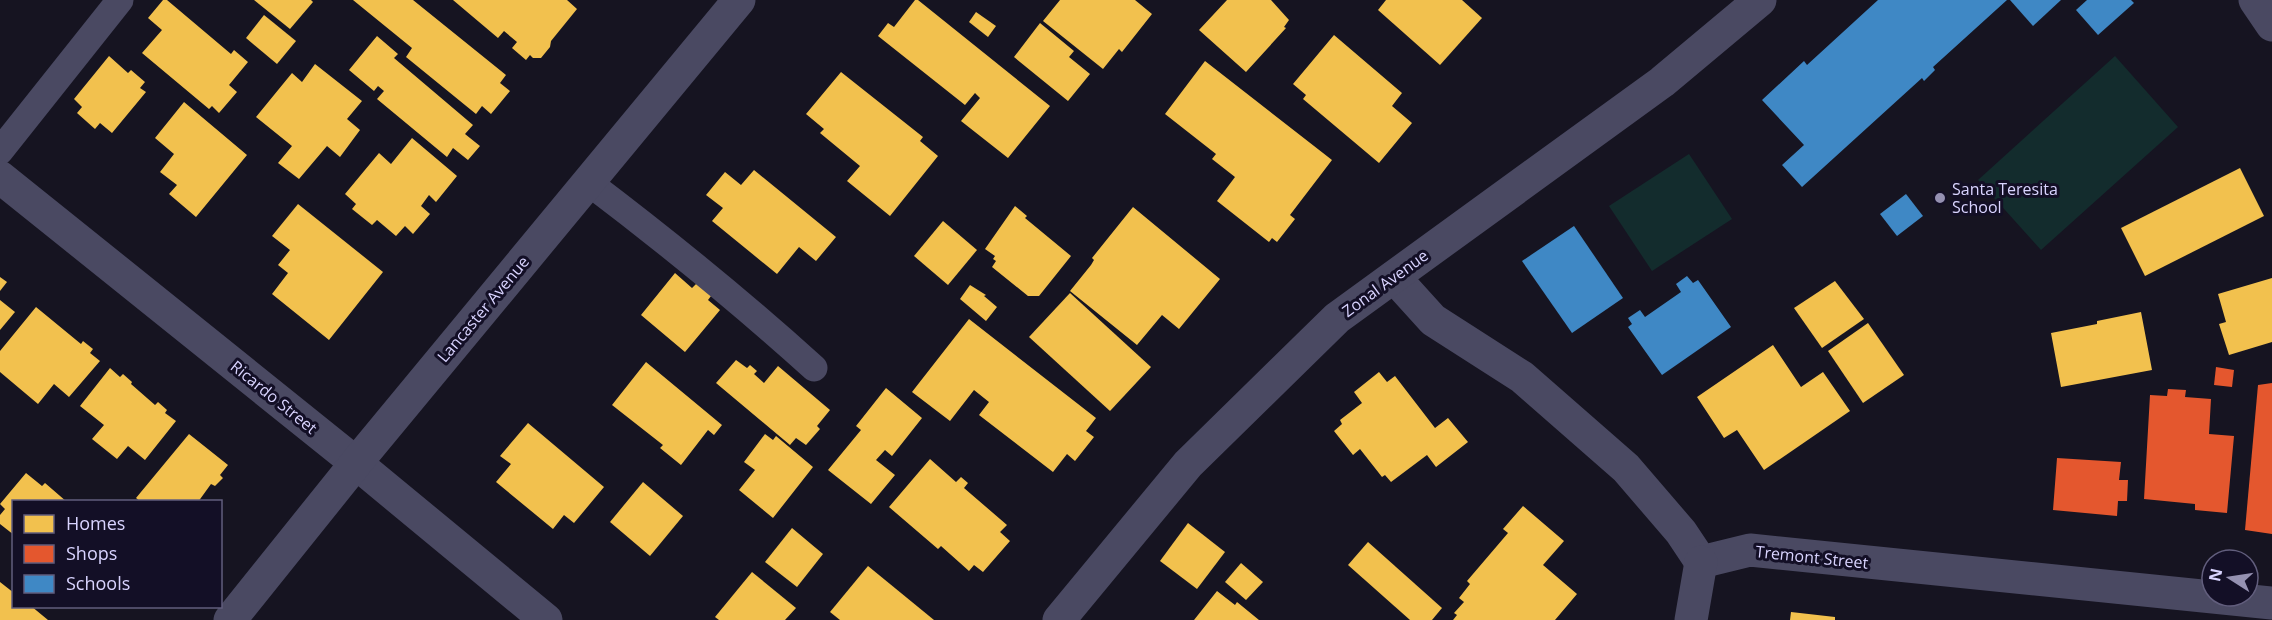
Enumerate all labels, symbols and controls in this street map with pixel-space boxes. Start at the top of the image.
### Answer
place label: Santa Teresita School [1952,178,2058,218]
marker: Santa Teresita School [1933,191,1947,205]
street label: Zonal Avenue [1338,244,1432,322]
street label: Lancaster Avenue [432,251,534,367]
street label: Ricardo Street [226,355,322,439]
legend [12,500,222,608]
text: Homes [66,511,125,535]
street label: Tremont Street [1755,540,1870,574]
text: Shops [66,541,117,565]
north arrow [2200,548,2260,608]
text: N [2203,566,2227,584]
text: Schools [66,571,130,595]

